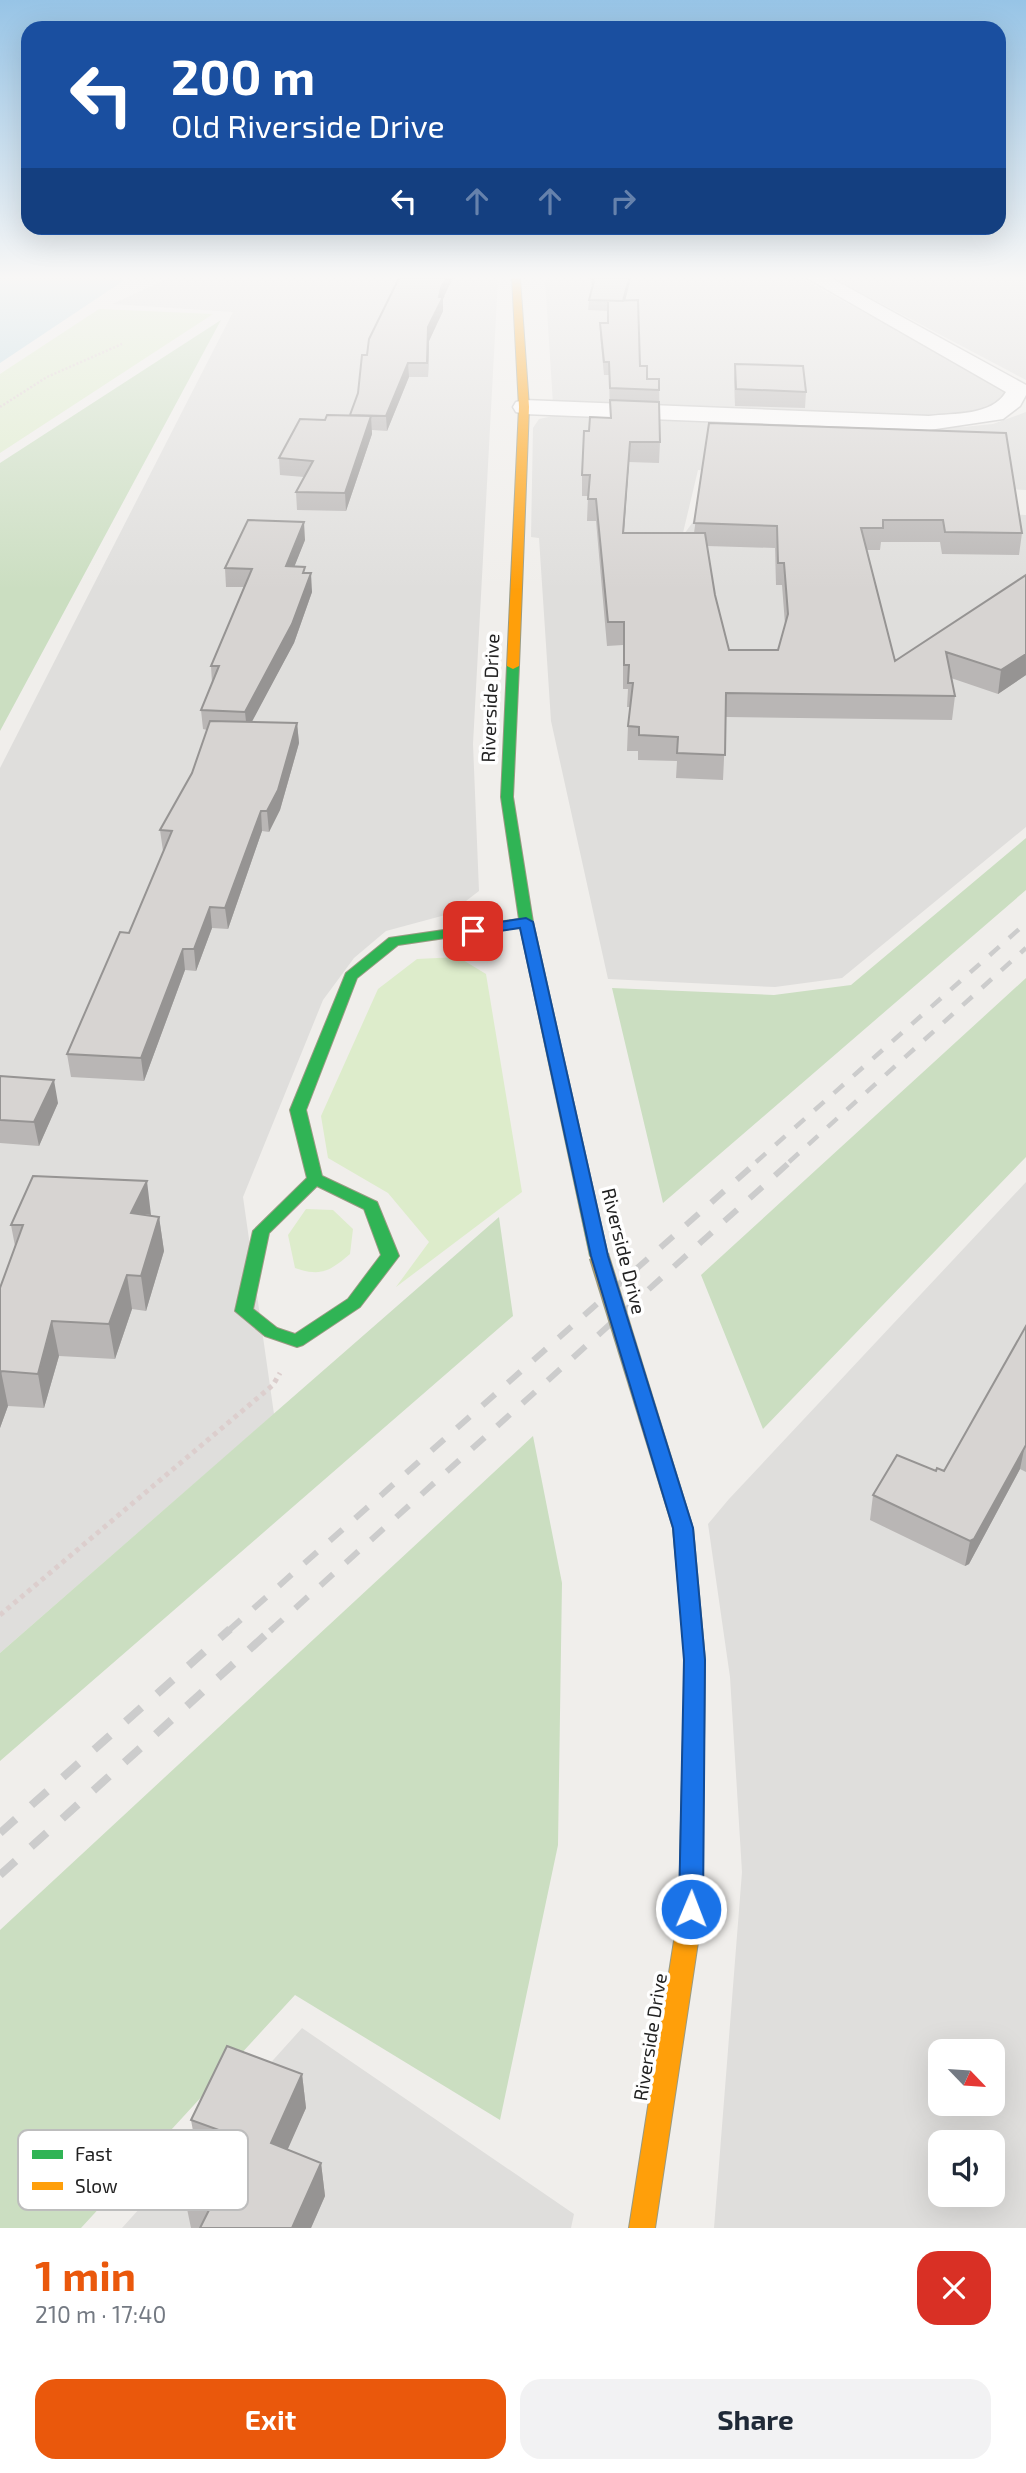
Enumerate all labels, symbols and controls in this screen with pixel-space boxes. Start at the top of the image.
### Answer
text: 200 m [171,46,315,105]
icon: left [56,49,147,140]
text: Old Riverside Drive [171,106,445,144]
icon: left [385,182,423,220]
icon: ahead [458,182,496,220]
icon: ahead [531,182,569,220]
icon: right [604,182,642,220]
street label: Riverside Drive [476,633,503,763]
pin [443,901,503,961]
icon: arrive [454,912,492,950]
street label: Riverside Drive [598,1185,651,1316]
position arrow [654,1872,728,1946]
street label: Riverside Drive [628,1971,671,2102]
north arrow [928,2039,1004,2116]
map controls [928,2039,1005,2207]
legend [18,2130,248,2210]
button: sound [928,2130,1005,2207]
text: Fast [75,2142,112,2165]
text: Slow [75,2174,118,2197]
text: 1 min [35,2249,136,2299]
button: close [917,2251,991,2325]
text: 210 m · 17:40 [35,2300,166,2328]
button: Exit [35,2379,506,2459]
button: Share [520,2379,991,2459]

